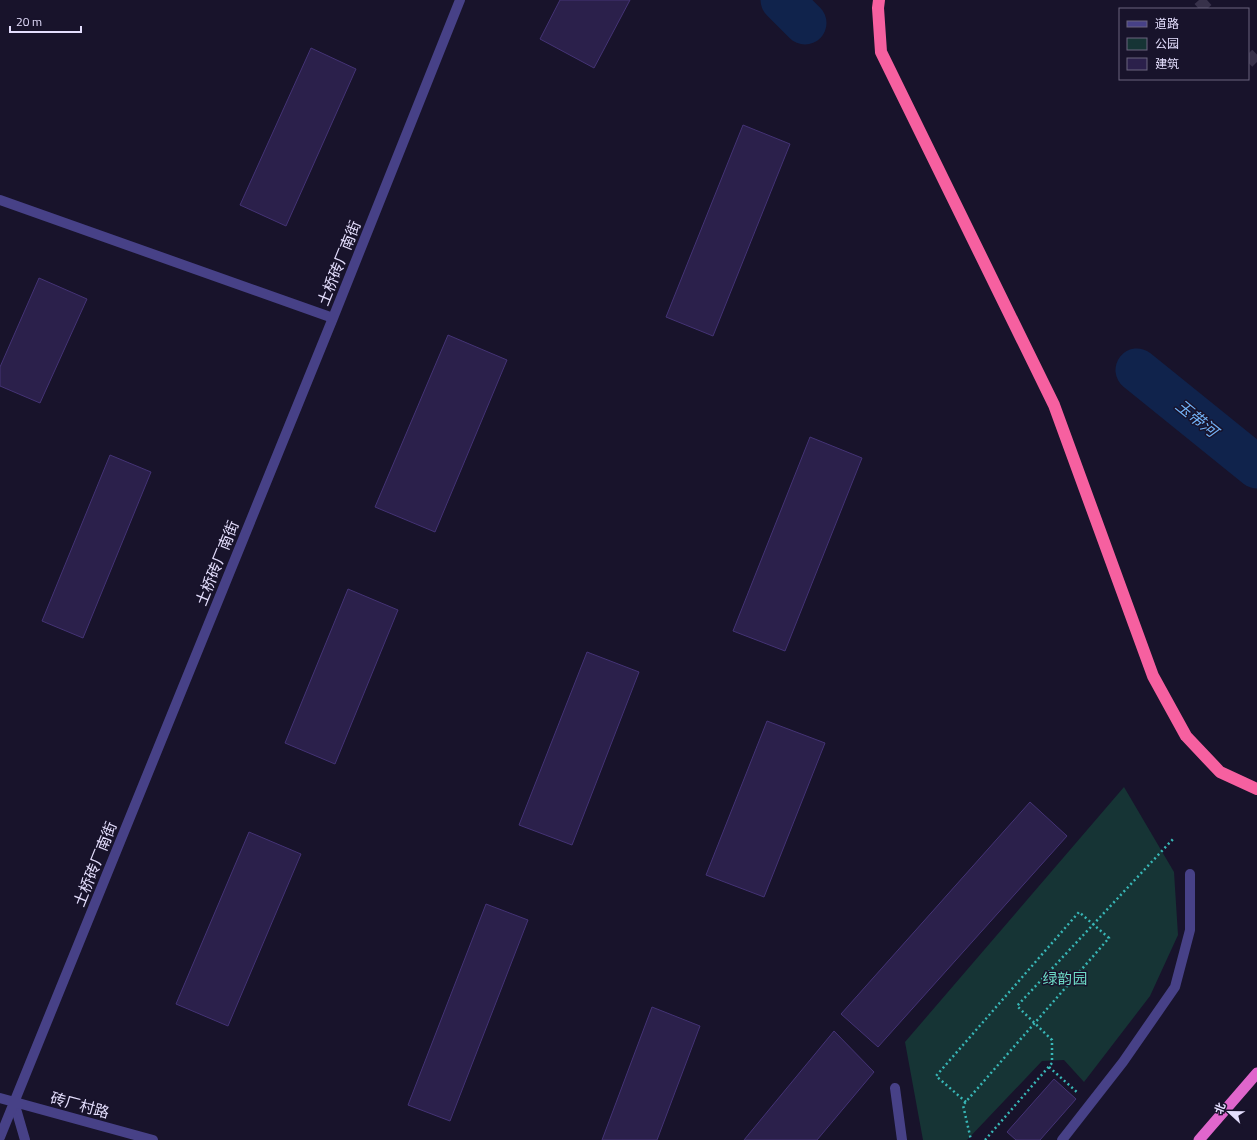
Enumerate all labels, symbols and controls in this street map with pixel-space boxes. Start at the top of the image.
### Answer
scale bar [10,8,81,34]
legend [1119,8,1249,80]
text: 20 m [16,12,42,31]
text: 道路 [1155,14,1179,33]
text: 公园 [1155,34,1179,53]
text: 建筑 [1155,54,1179,73]
street label: 土桥砖厂南街 [311,217,367,309]
water label: 玉带河 [1171,394,1226,444]
street label: 土桥砖厂南街 [189,517,245,609]
street label: 土桥砖厂南街 [67,818,123,910]
park label: 绿韵园 [1042,967,1088,990]
street label: 砖厂村路 [48,1086,112,1124]
north arrow [1209,1092,1249,1132]
text: 北 [1210,1100,1229,1116]

